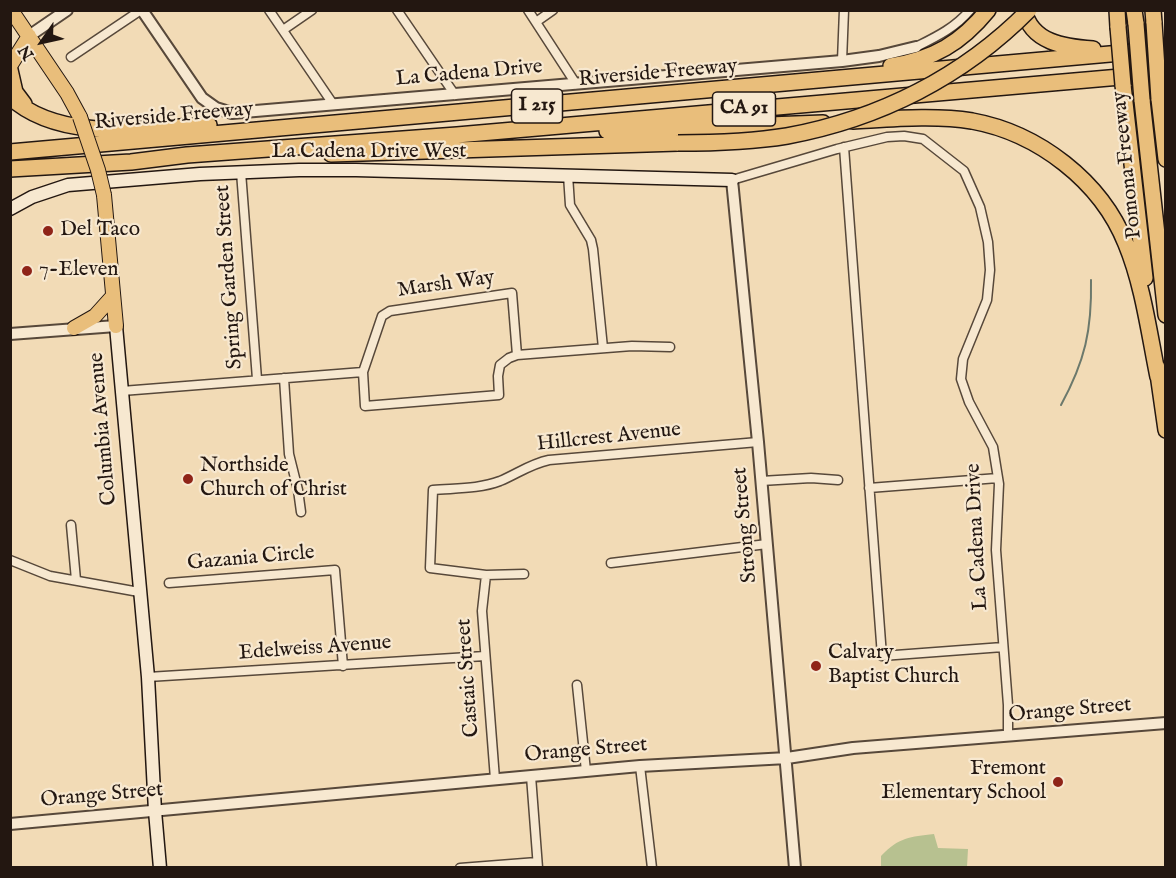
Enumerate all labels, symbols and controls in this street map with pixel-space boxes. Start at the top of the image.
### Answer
north arrow [12,12,72,72]
text: N [15,41,39,63]
street label: La Cadena Drive [395,55,543,93]
street label: Riverside Freeway [578,55,738,93]
road number: I 215 [512,89,562,123]
street label: Pomona Freeway [1108,90,1148,240]
road number: CA 91 [712,92,776,126]
street label: Riverside Freeway [94,98,254,136]
street label: La Cadena Drive West [271,140,467,166]
street label: Spring Garden Street [211,184,249,370]
place label: Del Taco [60,218,140,244]
marker: Del Taco [41,224,55,238]
place label: 7-Eleven [39,258,118,284]
marker: 7-Eleven [20,264,34,278]
street label: Marsh Way [396,266,496,304]
street label: Columbia Avenue [85,351,123,507]
street label: Hillcrest Avenue [536,418,682,458]
place label: Northside Church of Christ [200,454,347,504]
street label: La Cadena Drive [962,463,994,611]
street label: Strong Street [728,466,764,584]
marker: Northside Church of Christ [181,472,195,486]
street label: Gazania Circle [186,541,316,577]
street label: Castaic Street [452,618,486,738]
street label: Edelweiss Avenue [238,631,392,667]
place label: Calvary Baptist Church [828,641,959,691]
marker: Calvary Baptist Church [809,659,823,673]
street label: Orange Street [1008,693,1132,729]
street label: Orange Street [524,733,648,769]
place label: Fremont Elementary School [881,757,1046,807]
marker: Fremont Elementary School [1051,775,1065,789]
street label: Orange Street [40,778,164,814]

